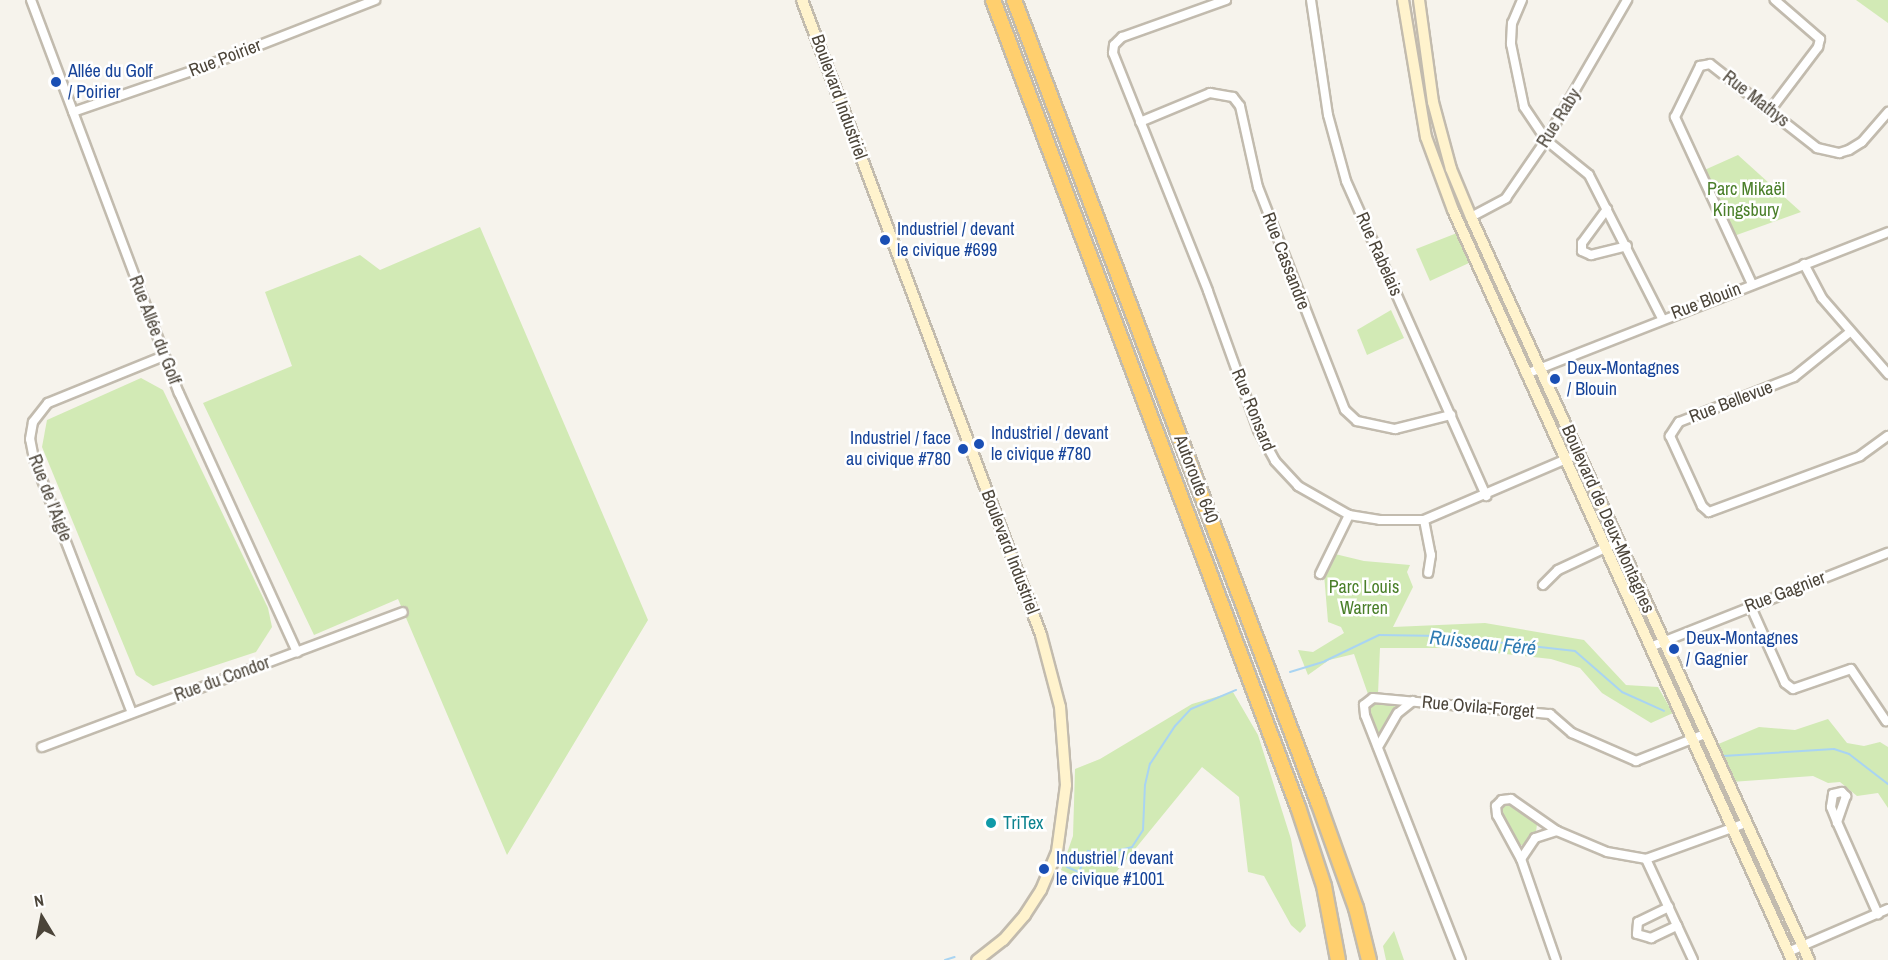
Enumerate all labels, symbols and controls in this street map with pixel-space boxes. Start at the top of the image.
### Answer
street label: Boulevard Industriel [806,32,872,162]
street label: Rue Poirier [186,34,264,82]
place label: Allée du Golf / Poirier [68,61,153,104]
street label: Rue Mathys [1718,66,1794,132]
marker: Allée du Golf / Poirier [49,75,63,89]
street label: Rue Raby [1532,84,1586,152]
park label: Parc Mikaël Kingsbury [1707,179,1785,222]
street label: Rue Cassandre [1258,209,1314,313]
street label: Rue Rabelais [1351,209,1407,299]
place label: Industriel / devant le civique #699 [897,219,1014,262]
marker: Industriel / devant le civique #699 [878,233,892,247]
street label: Rue Allée du Golf [124,272,186,388]
street label: Rue Blouin [1668,278,1744,324]
place label: Deux-Montagnes / Blouin [1567,358,1679,400]
street label: Rue Ronsard [1227,366,1279,454]
marker: Deux-Montagnes / Blouin [1548,372,1562,386]
street label: Rue Bellevue [1686,376,1776,428]
street label: Boulevard de Deux-Montagnes [1557,422,1659,616]
place label: Industriel / devant le civique #780 [991,423,1108,466]
place label: Industriel / face au civique #780 [846,428,951,470]
street label: Autoroute 640 [1169,432,1223,526]
marker: Industriel / devant le civique #780 [972,437,986,451]
marker: Industriel / face au civique #780 [956,442,970,456]
street label: Rue de l'Aigle [24,451,76,545]
street label: Boulevard Industriel [976,487,1044,617]
street label: Rue Gagnier [1742,567,1828,617]
park label: Parc Louis Warren [1329,577,1399,620]
water label: Ruisseau Féré [1429,624,1537,660]
place label: Deux-Montagnes / Gagnier [1686,628,1798,670]
marker: Deux-Montagnes / Gagnier [1667,642,1681,656]
street label: Rue du Condor [171,652,273,706]
street label: Rue Ovila-Forget [1421,691,1535,723]
place label: TriTex [1003,812,1043,834]
marker: TriTex [984,816,998,830]
place label: Industriel / devant le civique #1001 [1056,848,1173,890]
marker: Industriel / devant le civique #1001 [1037,862,1051,876]
north arrow [12,888,72,948]
text: N [32,889,45,912]

